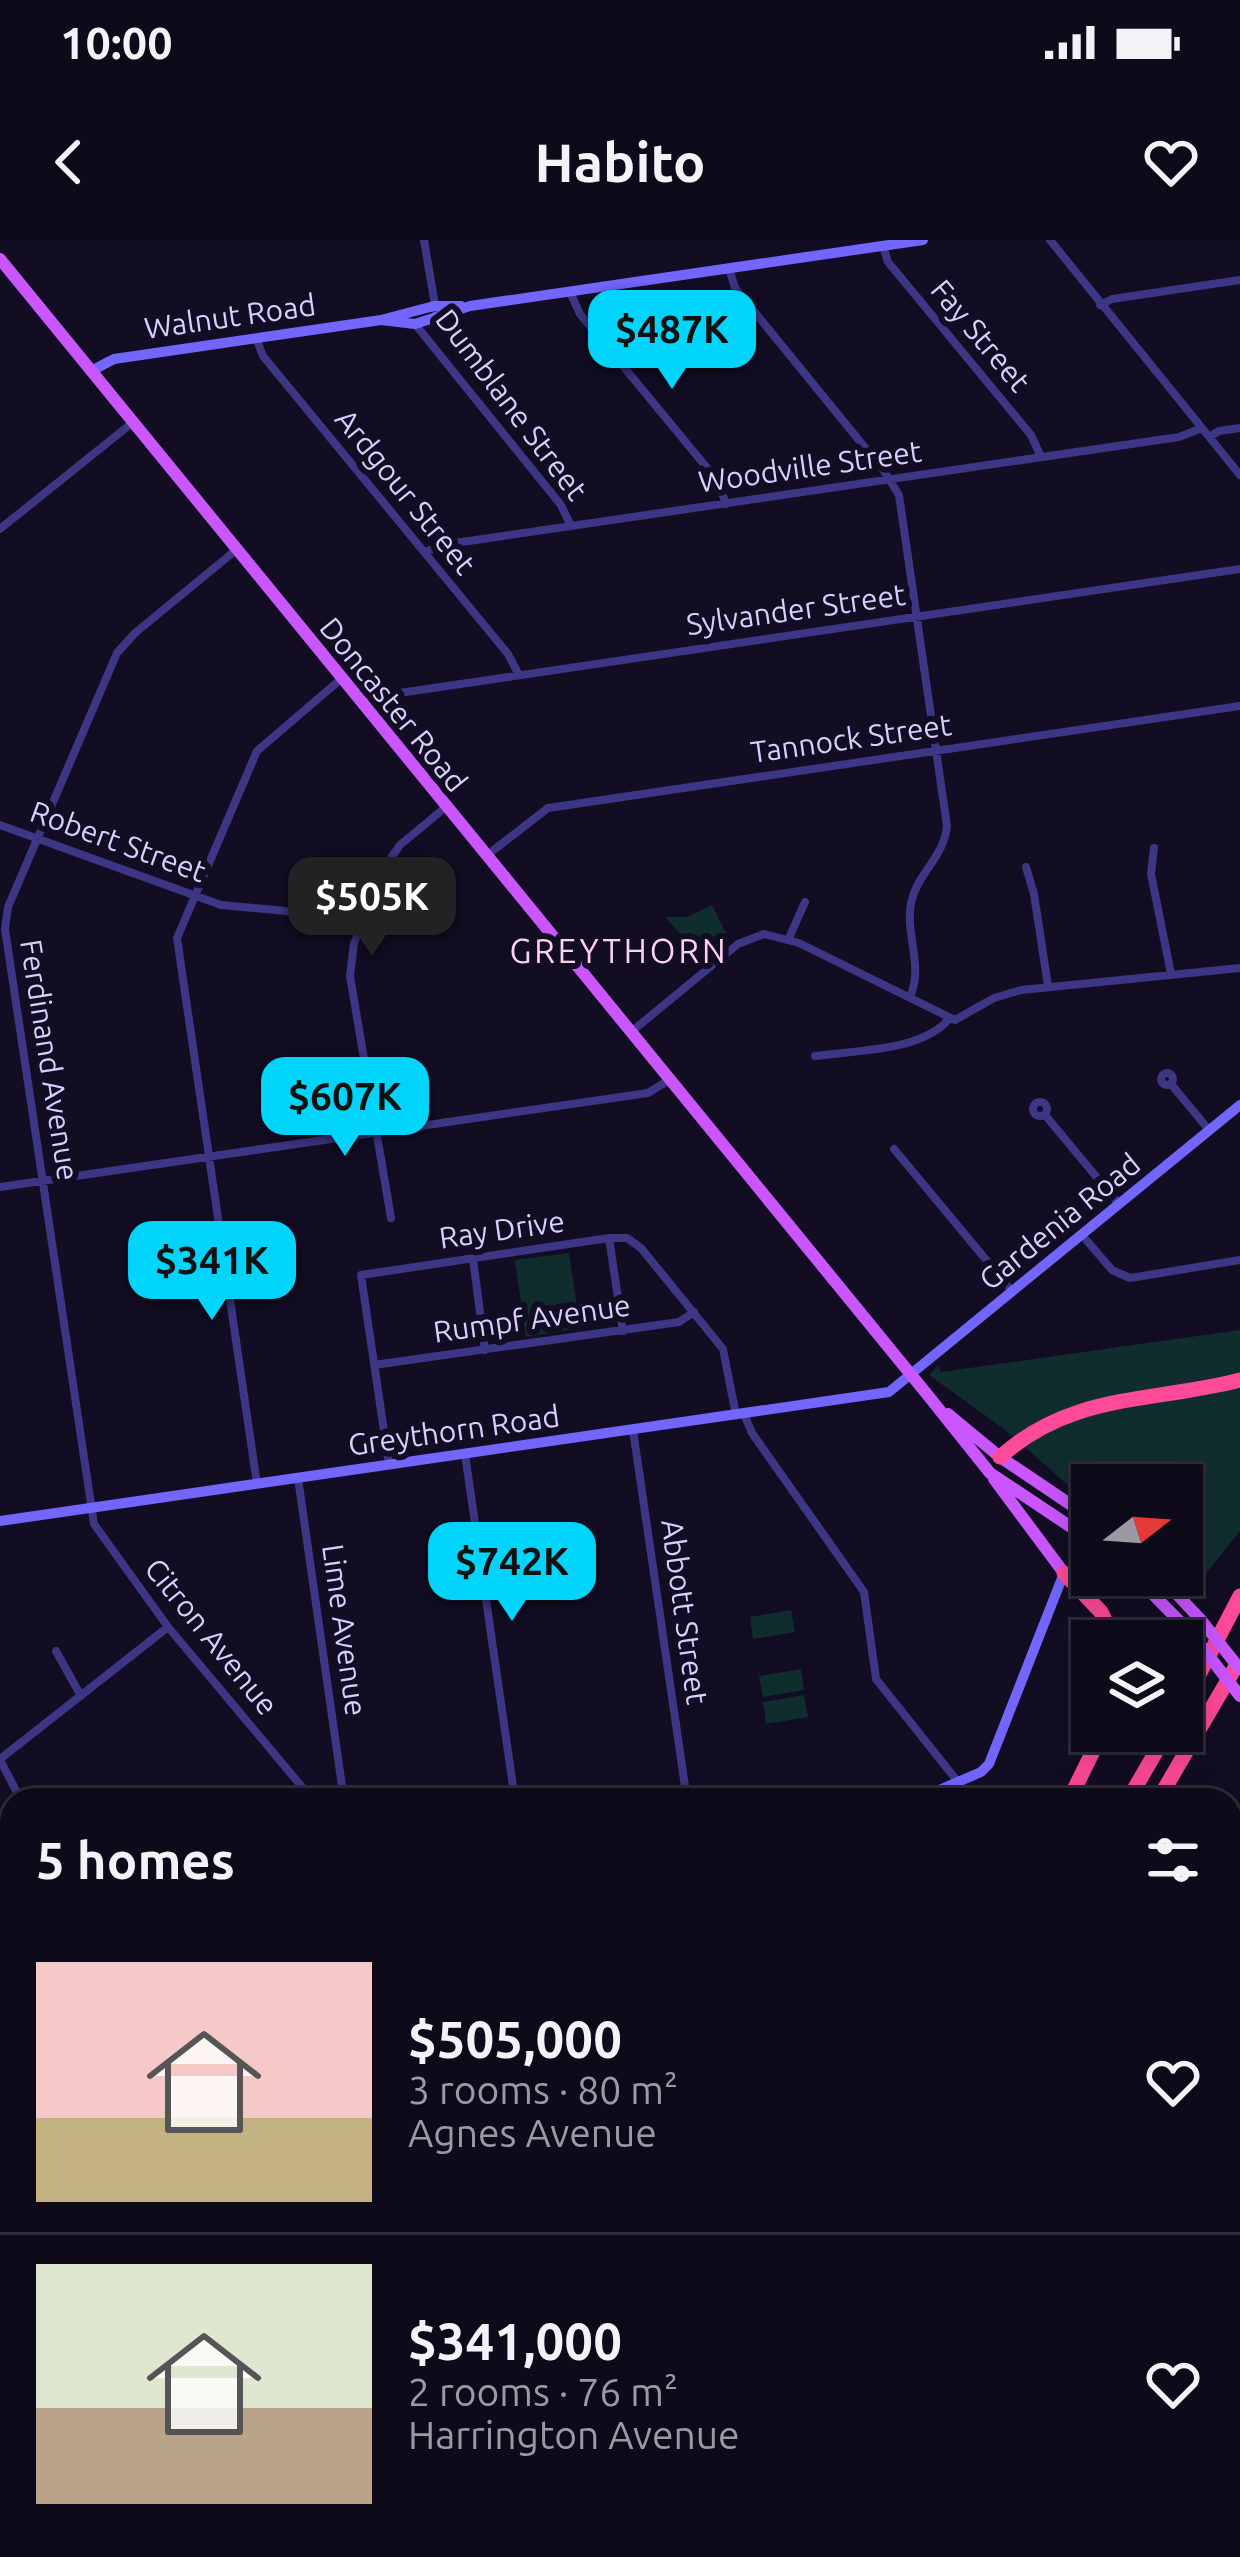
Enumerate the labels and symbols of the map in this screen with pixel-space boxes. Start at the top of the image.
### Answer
street label: Fay Street [924,273,1037,398]
street label: Walnut Road [142,287,318,345]
pin: $487K [588,290,756,392]
street label: Dumblane Street [429,303,595,506]
street label: Ardgour Street [329,402,483,581]
street label: Woodville Street [696,434,924,498]
street label: Sylvander Street [684,577,908,641]
street label: Doncaster Road [313,611,474,798]
street label: Tannock Street [748,707,954,769]
street label: Robert Street [26,794,211,889]
pin: $505K [288,857,456,959]
district label: GREYTHORN [509,932,729,969]
street label: Ferdinand Avenue [14,937,86,1183]
pin: $607K [261,1057,429,1159]
street label: Gardenia Road [972,1146,1146,1296]
street label: Ray Drive [437,1203,567,1255]
pin: $341K [128,1221,296,1323]
street label: Rumpf Avenue [431,1287,633,1349]
street label: Greythorn Road [346,1398,562,1462]
north arrow [1071,1464,1203,1596]
street label: Abbott Street [655,1517,715,1707]
pin: $742K [428,1522,596,1624]
street label: Lime Avenue [316,1542,374,1718]
street label: Citron Avenue [138,1551,285,1721]

